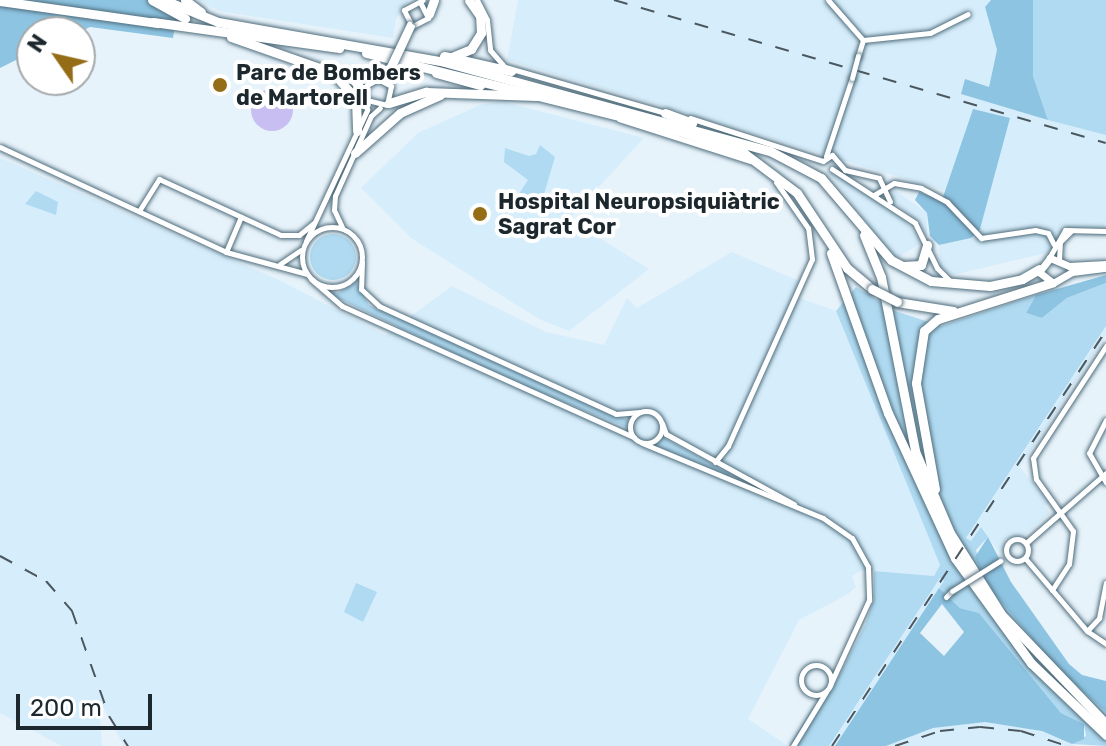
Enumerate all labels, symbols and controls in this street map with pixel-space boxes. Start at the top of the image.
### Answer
north arrow [16,16,96,96]
text: N [22,29,53,58]
place label: Parc de Bombers de Martorell [236,59,421,110]
marker: Parc de Bombers de Martorell [211,76,229,94]
place label: Hospital Neuropsiquiàtric Sagrat Cor [498,188,780,240]
marker: Hospital Neuropsiquiàtric Sagrat Cor [469,203,491,225]
scale bar [20,678,156,728]
text: 200 m [30,694,102,722]

